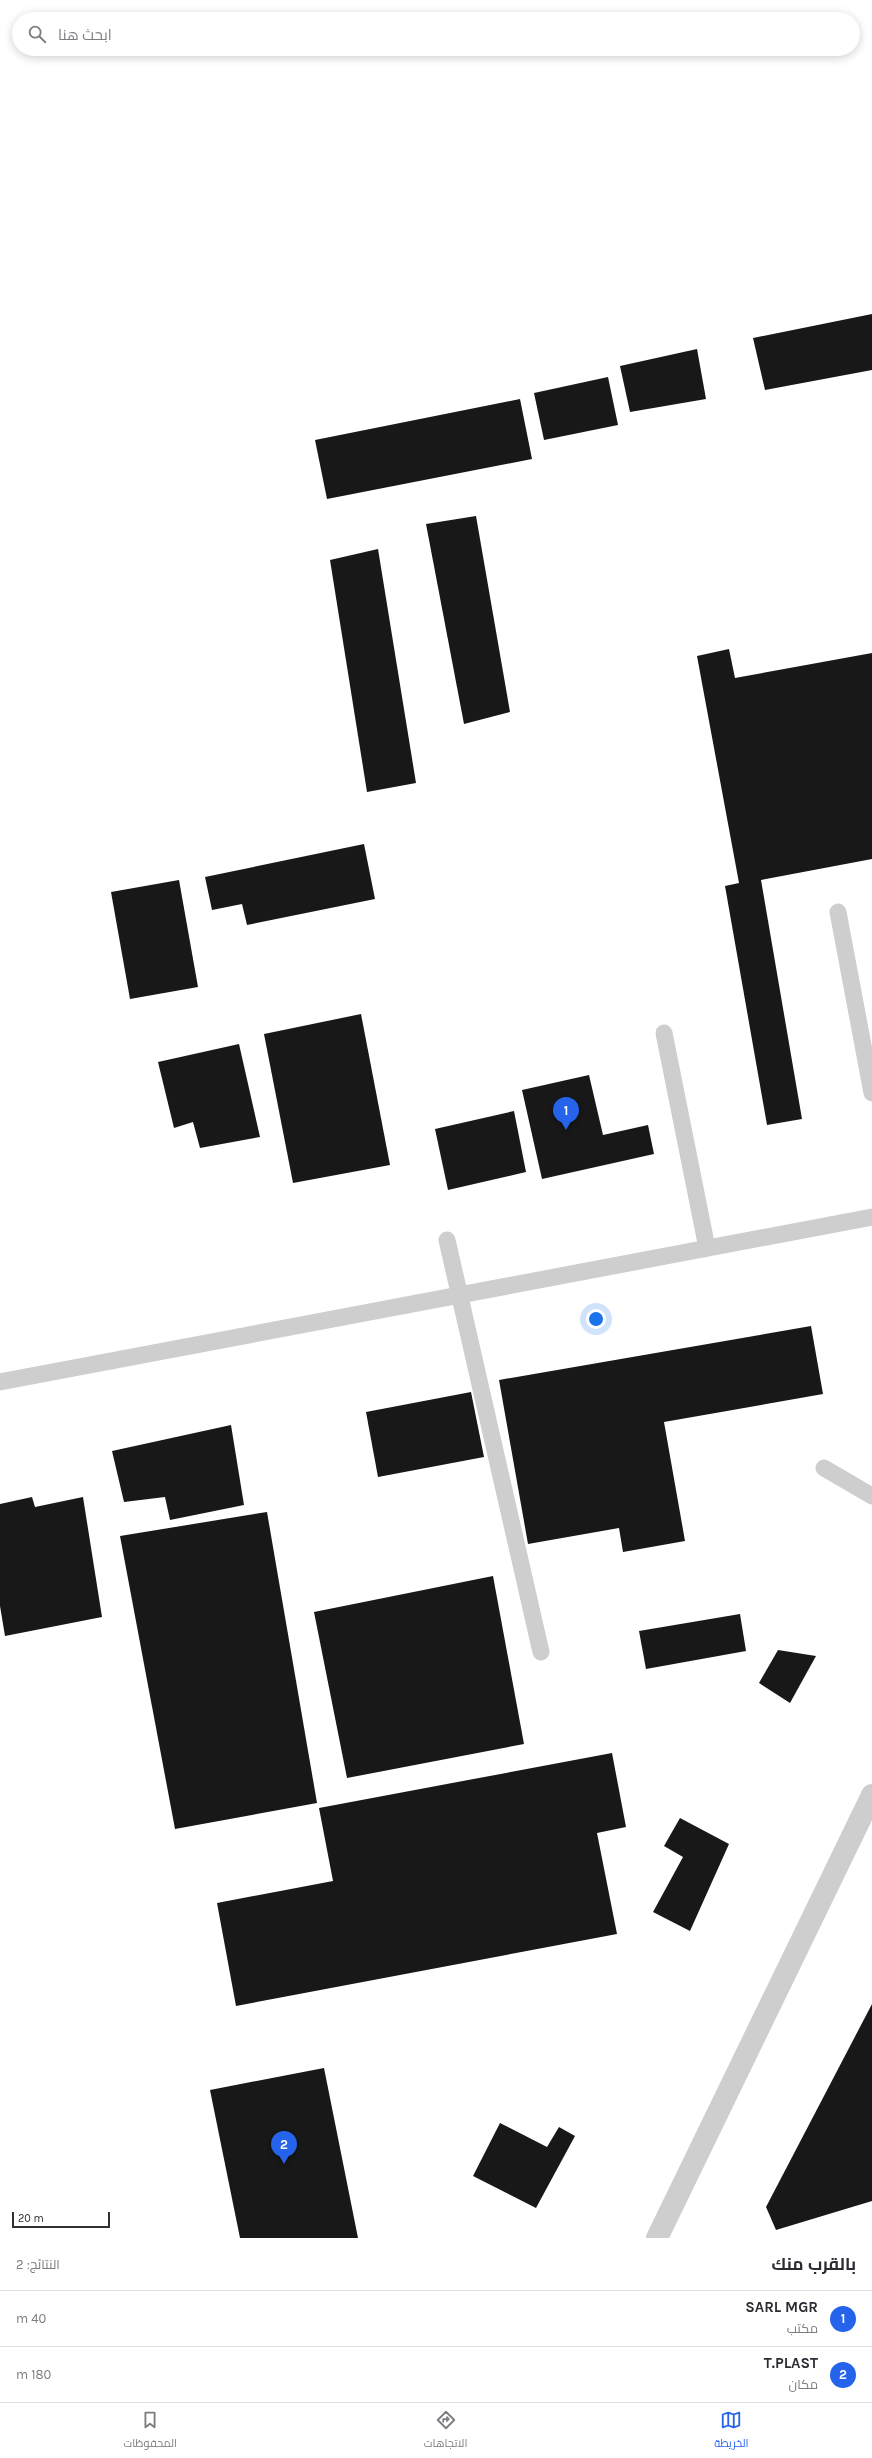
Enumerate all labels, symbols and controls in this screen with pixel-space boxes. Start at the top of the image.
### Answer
search box [12,12,860,56]
icon: search [26,23,48,45]
text: ابحث هنا [58,26,112,44]
pin: 1 [553,1097,579,1130]
your location [586,1309,606,1329]
pin: 2 [271,2131,297,2164]
scale bar [12,2210,110,2229]
text: 20 m [18,2212,44,2225]
text: بالقرب منك [772,2254,856,2274]
text: النتائج: 2 [16,2257,60,2272]
text: SARL MGR [745,2298,818,2316]
text: 40 m [16,2311,46,2326]
text: 1 [841,2311,845,2326]
text: مكتب [787,2321,818,2336]
text: T.PLAST [764,2354,818,2372]
text: 180 m [16,2367,51,2382]
text: 2 [839,2367,847,2382]
text: مكان [789,2377,818,2392]
tab: المحفوظات [123,2409,177,2453]
tab: الاتجاهات [424,2409,467,2453]
tab: الخريطة [714,2409,749,2453]

